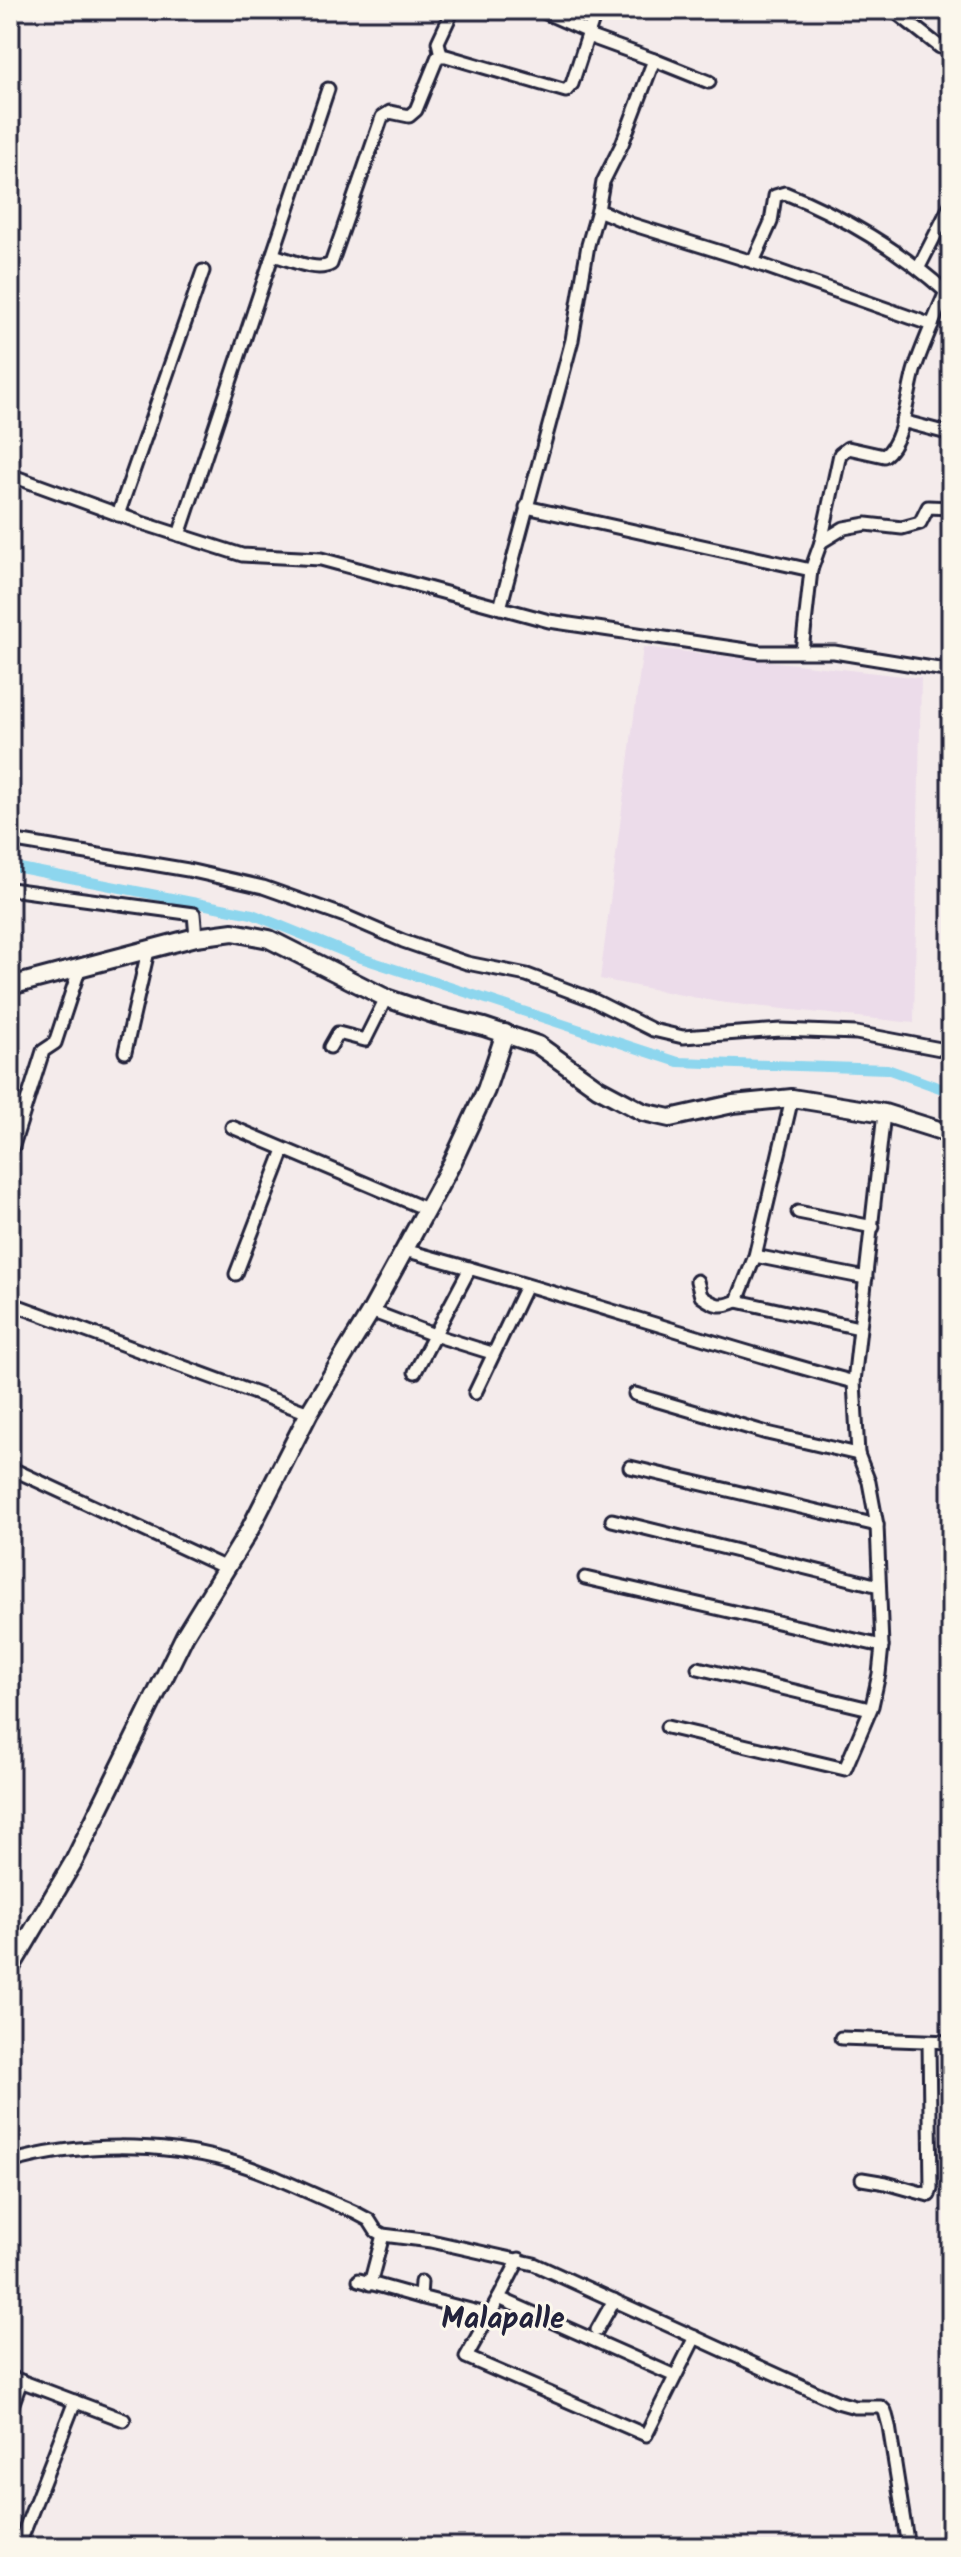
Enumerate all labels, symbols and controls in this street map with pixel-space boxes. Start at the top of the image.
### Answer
district label: Malapalle [441,2296,565,2344]

